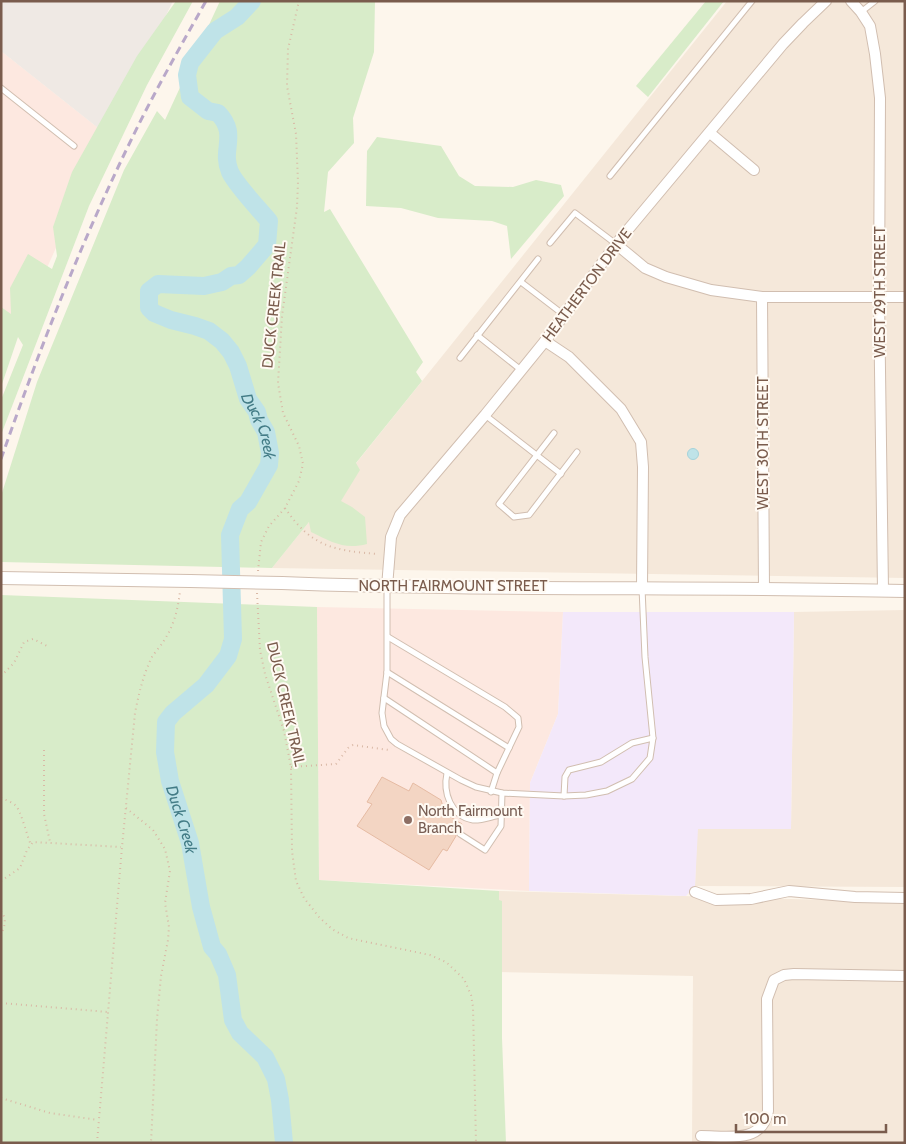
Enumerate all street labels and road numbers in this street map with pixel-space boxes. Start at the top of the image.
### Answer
street label: HEATHERTON DRIVE [538,225,636,345]
street label: WEST 29TH STREET [871,226,889,358]
street label: DUCK CREEK TRAIL [258,240,290,369]
street label: WEST 30TH STREET [754,376,772,510]
street label: NORTH FAIRMOUNT STREET [359,577,547,595]
street label: DUCK CREEK TRAIL [263,640,309,768]

